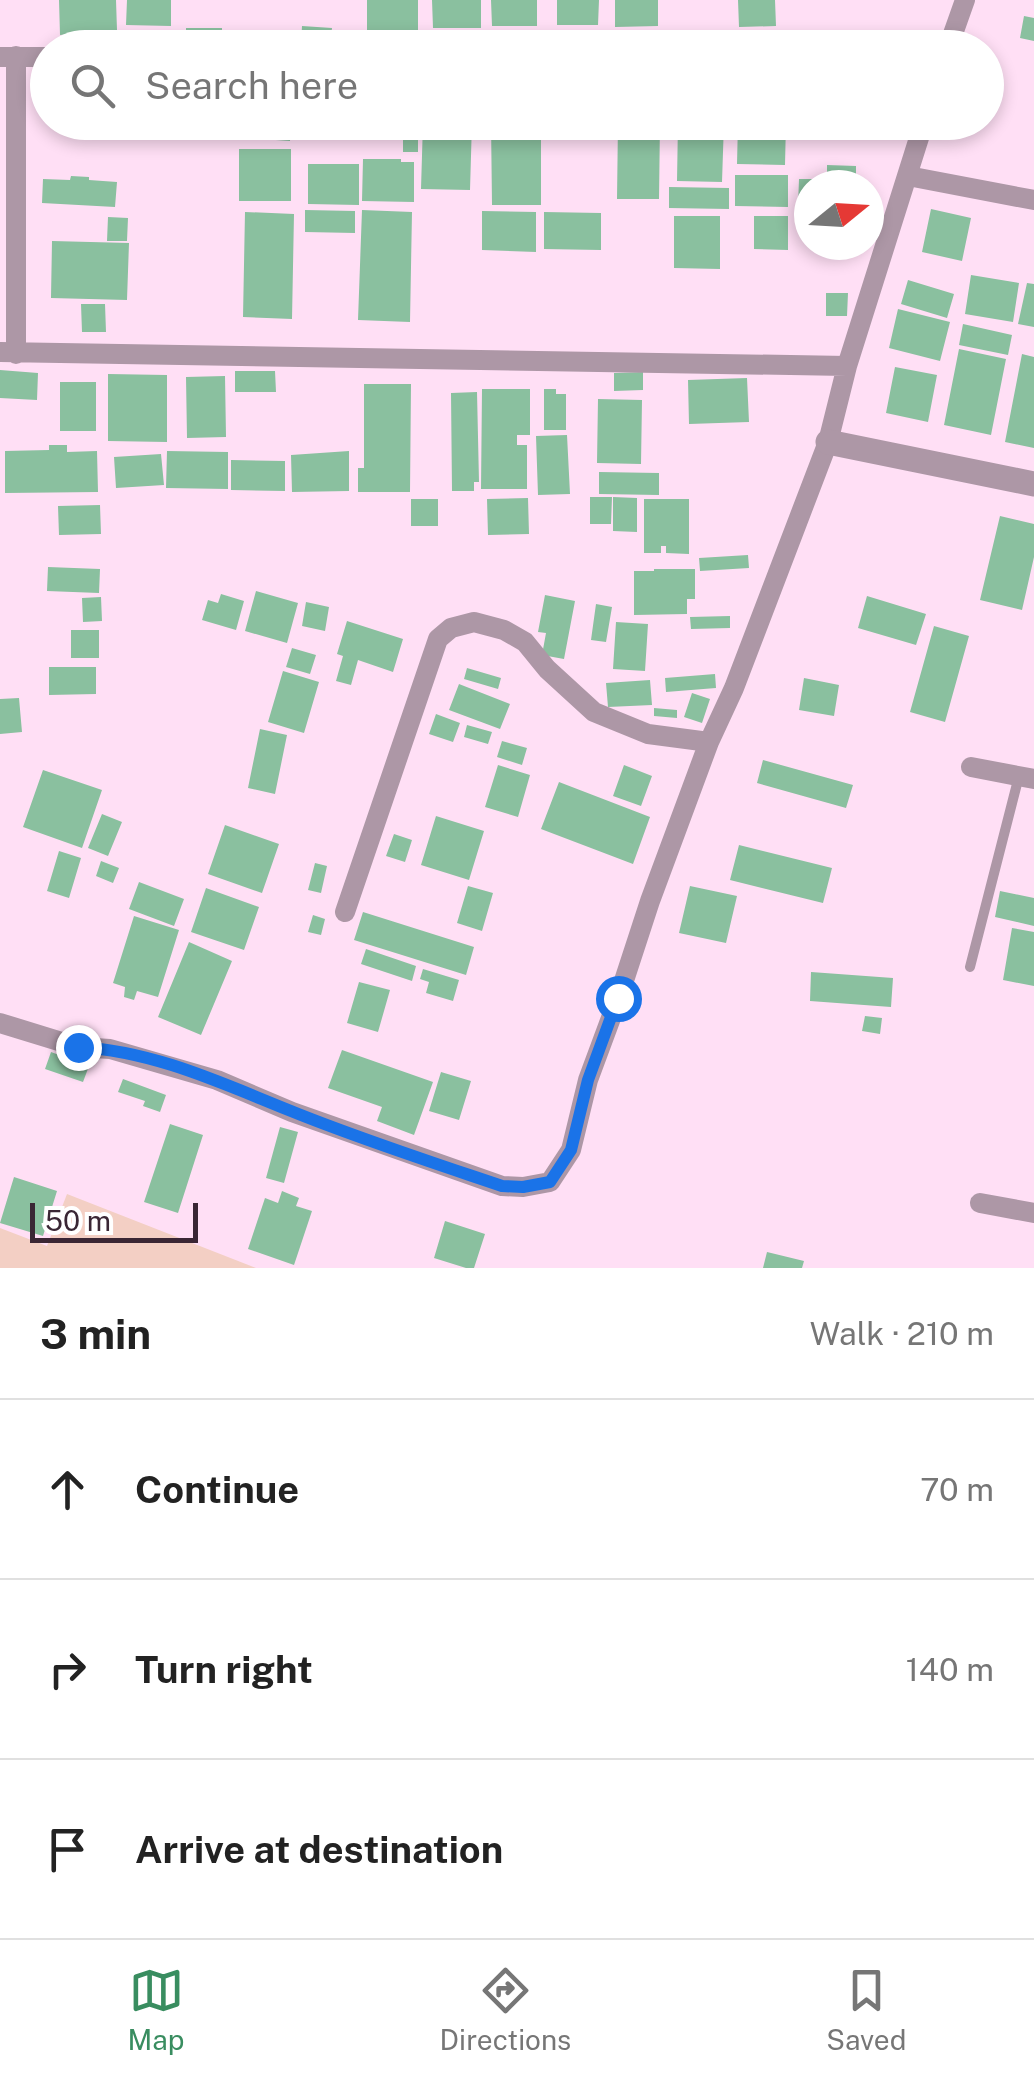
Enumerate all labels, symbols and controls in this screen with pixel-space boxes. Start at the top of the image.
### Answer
search box [30,30,1004,140]
icon: search [65,58,120,113]
text: Search here [145,63,358,108]
north arrow [794,170,884,260]
route start [596,976,642,1022]
route end [56,1025,102,1071]
scale bar [30,1198,198,1242]
text: 50 m [45,1204,111,1237]
text: 3 min [40,1309,151,1358]
text: Walk · 210 m [810,1315,994,1352]
icon: ahead [40,1462,95,1517]
text: Continue [135,1467,299,1512]
text: 70 m [920,1471,994,1508]
icon: right [40,1642,95,1697]
text: Turn right [135,1647,313,1692]
text: 140 m [906,1651,994,1688]
icon: arrive [40,1822,95,1877]
text: Arrive at destination [135,1827,503,1872]
tab: Map [128,1963,184,2056]
tab: Directions [440,1963,571,2056]
tab: Saved [826,1963,906,2056]

